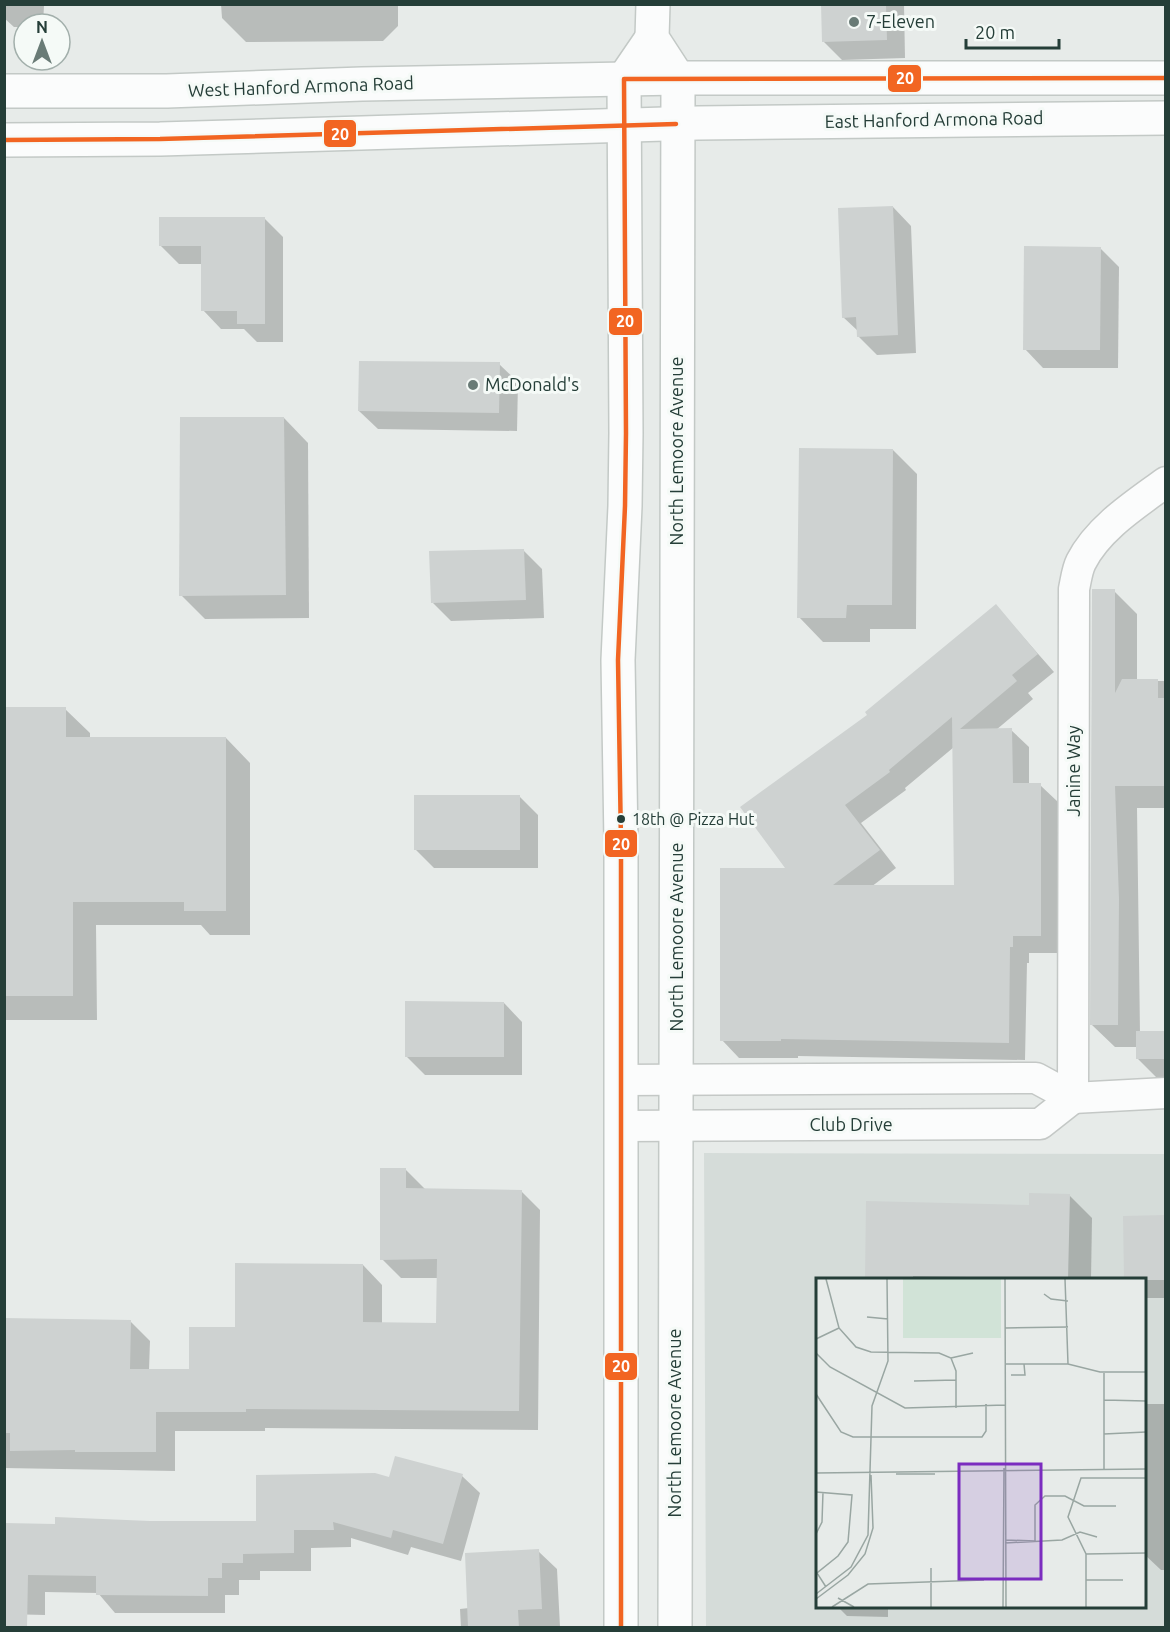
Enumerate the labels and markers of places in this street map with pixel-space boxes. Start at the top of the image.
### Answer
place label: 7-Eleven [866,11,935,31]
marker: 7-Eleven [847,15,861,29]
place label: McDonald's [485,374,579,394]
marker: McDonald's [466,378,480,392]
place label: 18th @ Pizza Hut [632,810,755,828]
marker: 18th @ Pizza Hut [615,813,627,825]

